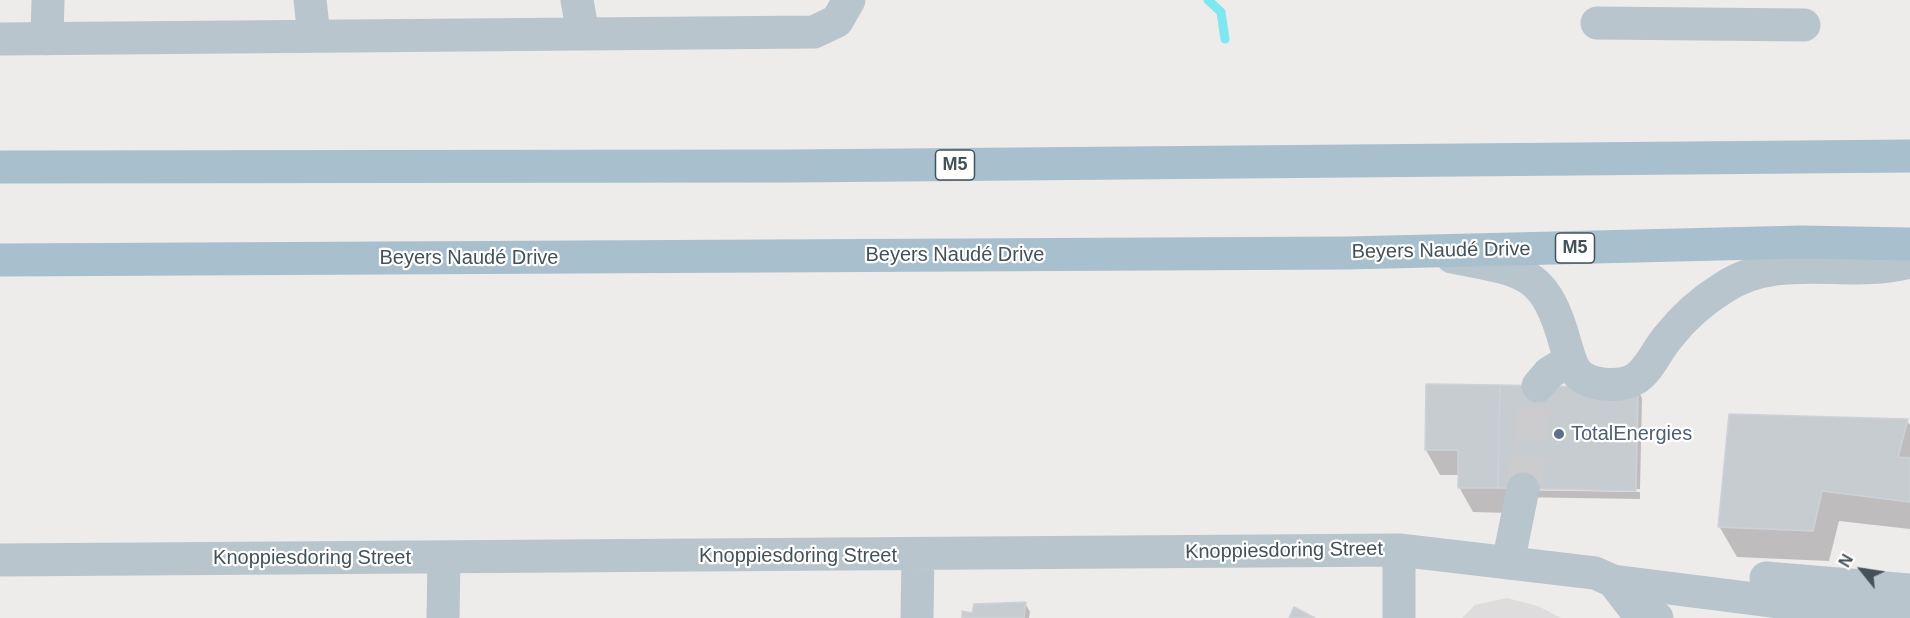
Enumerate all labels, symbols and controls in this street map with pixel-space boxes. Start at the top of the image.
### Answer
road number: M5 [936,150,974,180]
road number: M5 [1556,233,1594,263]
street label: Beyers Naudé Drive [1351,237,1531,265]
street label: Beyers Naudé Drive [866,243,1044,267]
street label: Beyers Naudé Drive [380,246,558,270]
place label: TotalEnergies [1571,422,1692,446]
marker: TotalEnergies [1552,427,1566,441]
street label: Knoppiesdoring Street [1185,537,1383,565]
north arrow [1832,540,1892,600]
street label: Knoppiesdoring Street [699,544,897,568]
street label: Knoppiesdoring Street [213,546,411,570]
text: N [1836,551,1856,570]

